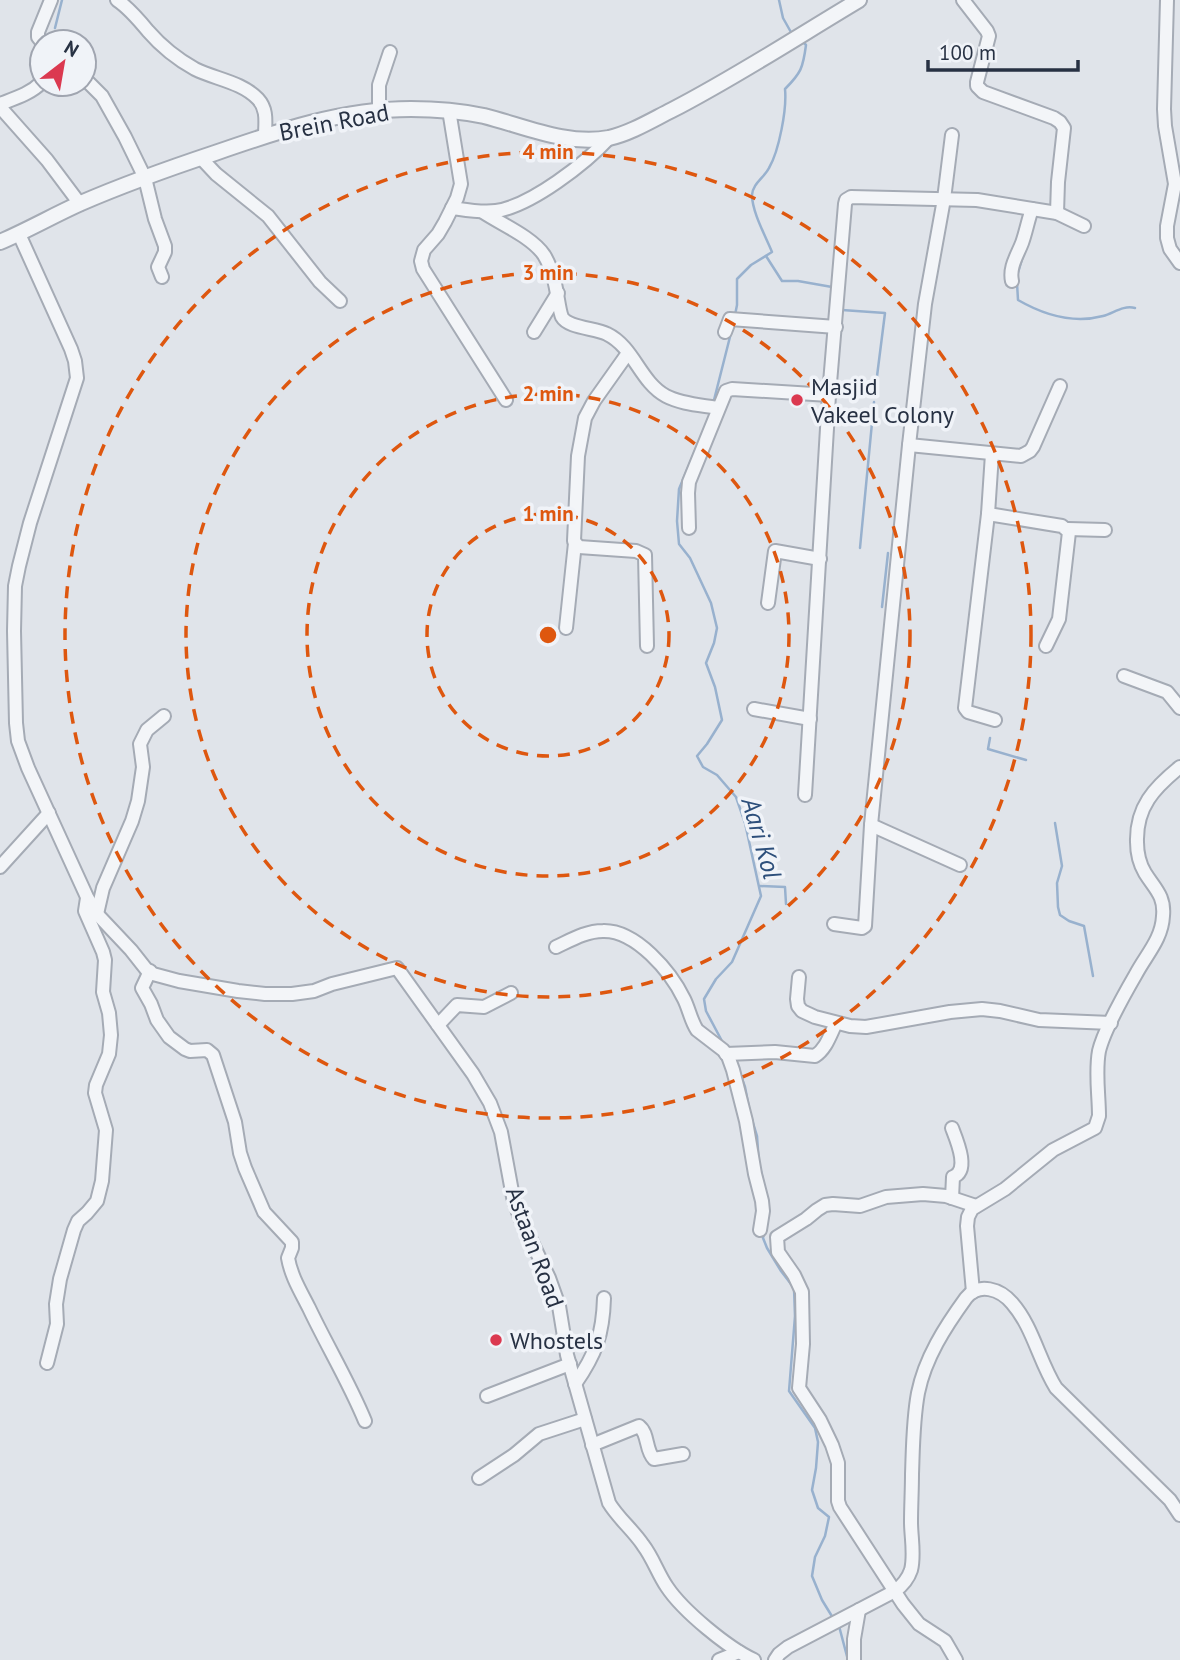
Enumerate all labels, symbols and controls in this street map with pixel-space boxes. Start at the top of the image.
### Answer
north arrow [28,28,98,98]
scale bar [928,28,1078,72]
text: N [60,35,83,62]
text: 100 m [939,39,996,66]
street label: Brein Road [276,96,392,148]
text: 4 min [522,138,574,165]
text: 3 min [522,259,574,286]
place label: Masjid Vakeel Colony [810,371,954,430]
text: 2 min [522,380,574,407]
marker: Masjid Vakeel Colony [789,392,805,408]
text: 1 min [522,500,574,527]
centre of rings [536,623,560,647]
water label: Aari Kol [734,792,789,883]
street label: Astaan Road [499,1182,571,1312]
place label: Whostels [510,1325,603,1356]
marker: Whostels [488,1332,504,1348]

